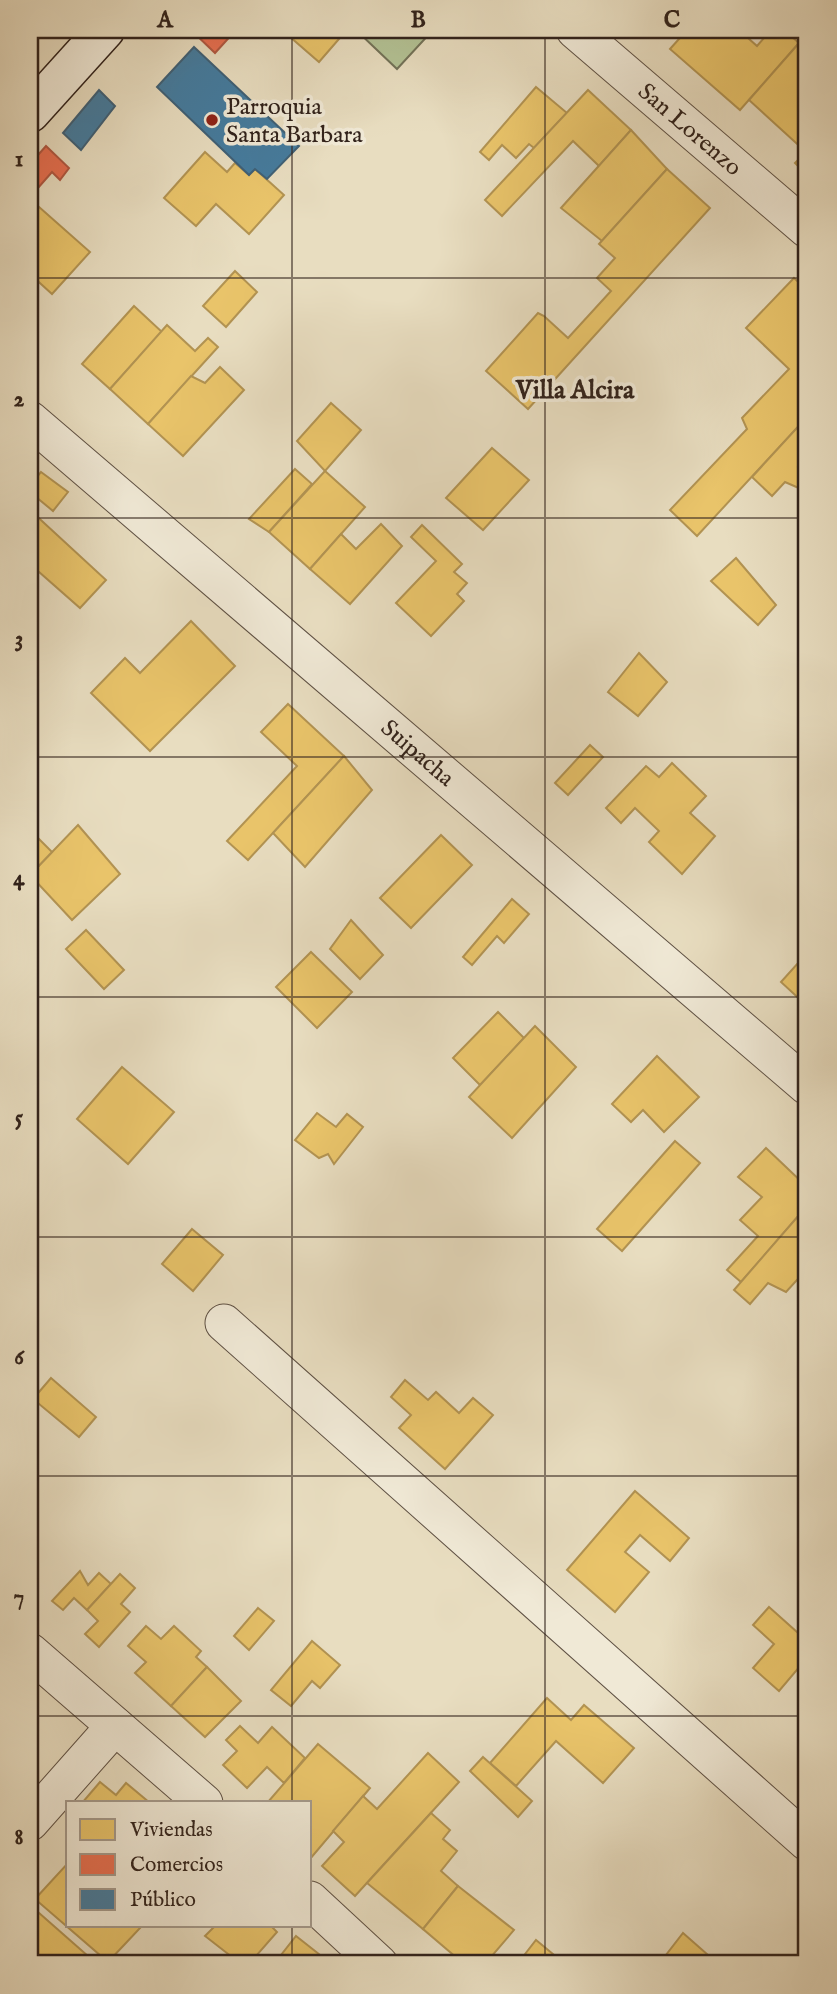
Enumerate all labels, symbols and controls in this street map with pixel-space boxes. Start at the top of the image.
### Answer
text: A [156,6,174,35]
text: B [410,6,426,35]
text: C [664,6,681,35]
street label: San Lorenzo [631,77,748,183]
place label: Parroquia Santa Barbara [226,92,363,151]
marker: Parroquia Santa Barbara [204,112,220,128]
text: 1 [15,145,23,174]
district label: Villa Alcira [515,374,635,407]
text: 2 [14,385,25,414]
text: 3 [15,625,23,654]
street label: Suipacha [374,713,461,794]
text: 4 [13,864,25,893]
text: 5 [15,1104,24,1133]
text: 6 [14,1343,25,1372]
text: 7 [14,1583,24,1612]
legend [66,1801,312,1927]
text: Viviendas [129,1817,213,1844]
text: 8 [14,1823,24,1852]
text: Comercios [130,1852,223,1879]
text: Público [130,1887,196,1914]

